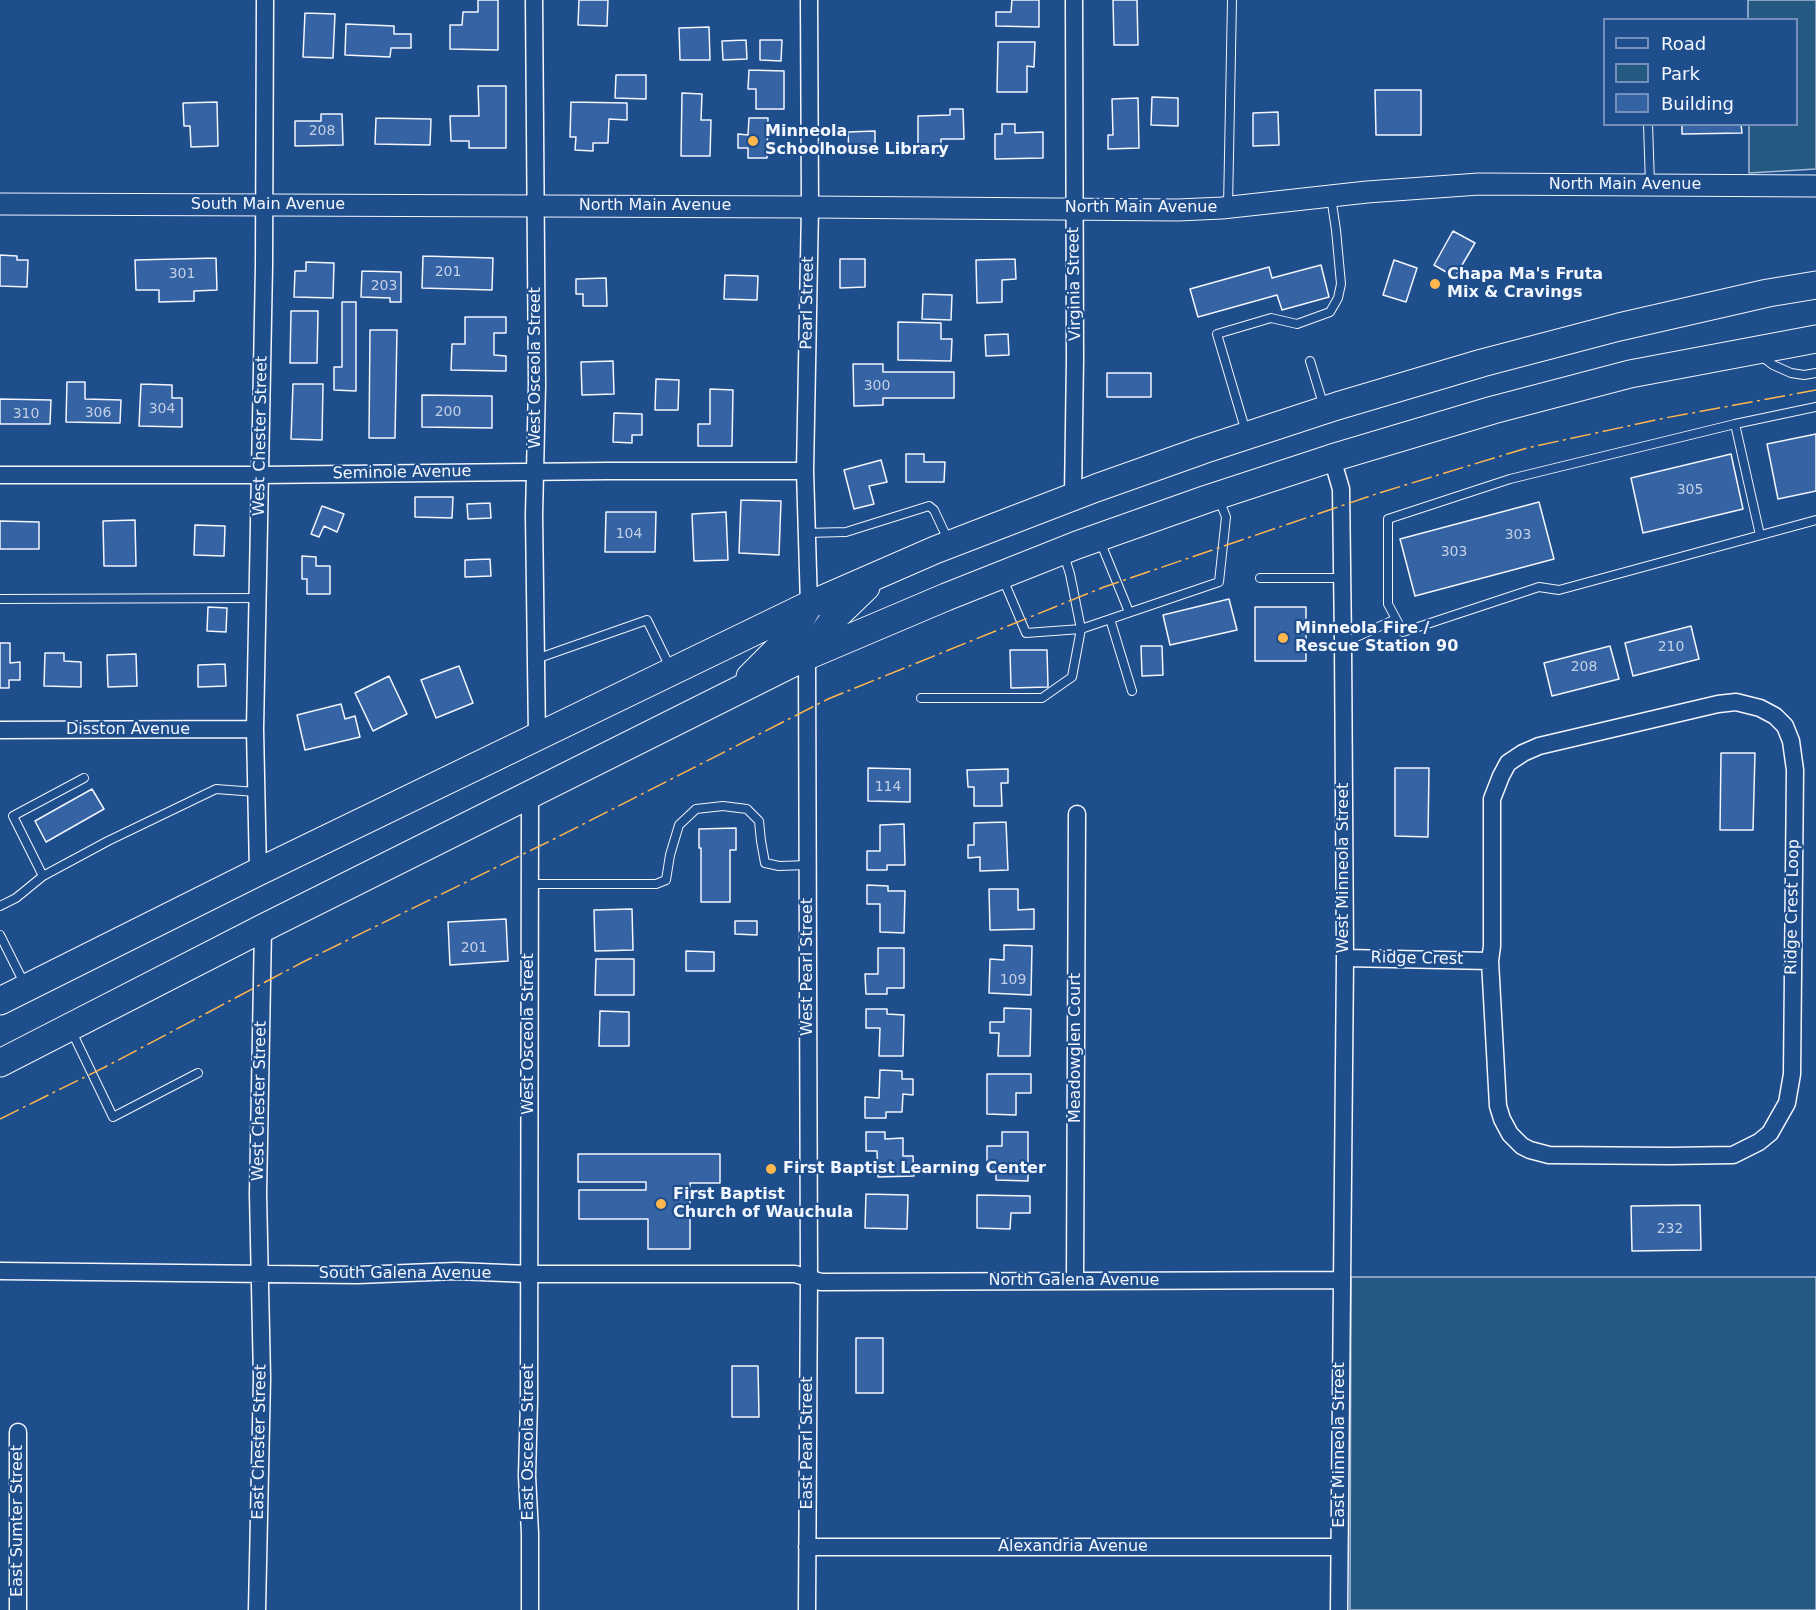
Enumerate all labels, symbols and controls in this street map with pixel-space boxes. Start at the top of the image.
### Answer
legend [1603,18,1798,126]
text: Road [1661,33,1706,54]
text: Park [1661,63,1700,84]
text: Building [1661,93,1734,114]
place label: Minneola Schoolhouse Library [765,122,949,160]
house number: 208 [309,123,335,139]
marker: Minneola Schoolhouse Library [746,134,760,148]
street label: North Main Avenue [1549,175,1701,195]
street label: South Main Avenue [191,195,345,215]
street label: North Main Avenue [579,196,731,216]
street label: North Main Avenue [1065,198,1217,218]
street label: Virginia Street [1064,227,1086,341]
street label: Pearl Street [798,256,818,350]
house number: 201 [435,264,461,280]
place label: Chapa Ma's Fruta Mix & Cravings [1447,265,1603,303]
house number: 301 [169,266,195,282]
marker: Chapa Ma's Fruta Mix & Cravings [1428,277,1442,291]
house number: 203 [371,278,397,294]
street label: West Osceola Street [526,287,546,449]
street label: West Chester Street [250,356,272,516]
house number: 300 [864,378,890,394]
house number: 304 [149,401,175,417]
house number: 200 [435,404,461,420]
house number: 306 [85,405,111,421]
house number: 310 [13,406,39,422]
street label: Seminole Avenue [332,462,472,484]
house number: 305 [1677,482,1703,498]
house number: 104 [616,526,642,542]
house number: 303 [1505,527,1531,543]
house number: 303 [1441,544,1467,560]
place label: Minneola Fire / Rescue Station 90 [1295,619,1458,657]
marker: Minneola Fire / Rescue Station 90 [1276,631,1290,645]
house number: 210 [1658,639,1684,655]
house number: 208 [1571,659,1597,675]
street label: Disston Avenue [66,720,190,740]
house number: 114 [875,779,901,795]
street label: West Minneola Street [1334,783,1354,953]
street label: Ridge Crest Loop [1782,839,1804,975]
street label: West Pearl Street [798,898,818,1036]
house number: 201 [461,940,487,956]
street label: Ridge Crest [1371,949,1463,969]
street label: West Osceola Street [519,953,539,1115]
house number: 109 [1000,972,1026,988]
street label: Meadowglen Court [1066,973,1086,1123]
street label: West Chester Street [249,1021,271,1181]
place label: First Baptist Learning Center [783,1159,1046,1179]
marker: First Baptist Learning Center [764,1162,778,1176]
place label: First Baptist Church of Wauchula [673,1185,853,1223]
marker: First Baptist Church of Wauchula [654,1197,668,1211]
house number: 232 [1657,1221,1683,1237]
street label: South Galena Avenue [319,1264,491,1284]
street label: North Galena Avenue [989,1271,1159,1291]
street label: East Minneola Street [1330,1362,1350,1528]
street label: East Chester Street [249,1364,271,1520]
street label: East Osceola Street [519,1364,539,1520]
street label: East Pearl Street [798,1376,818,1510]
street label: East Sumter Street [8,1445,28,1597]
street label: Alexandria Avenue [998,1537,1148,1557]

